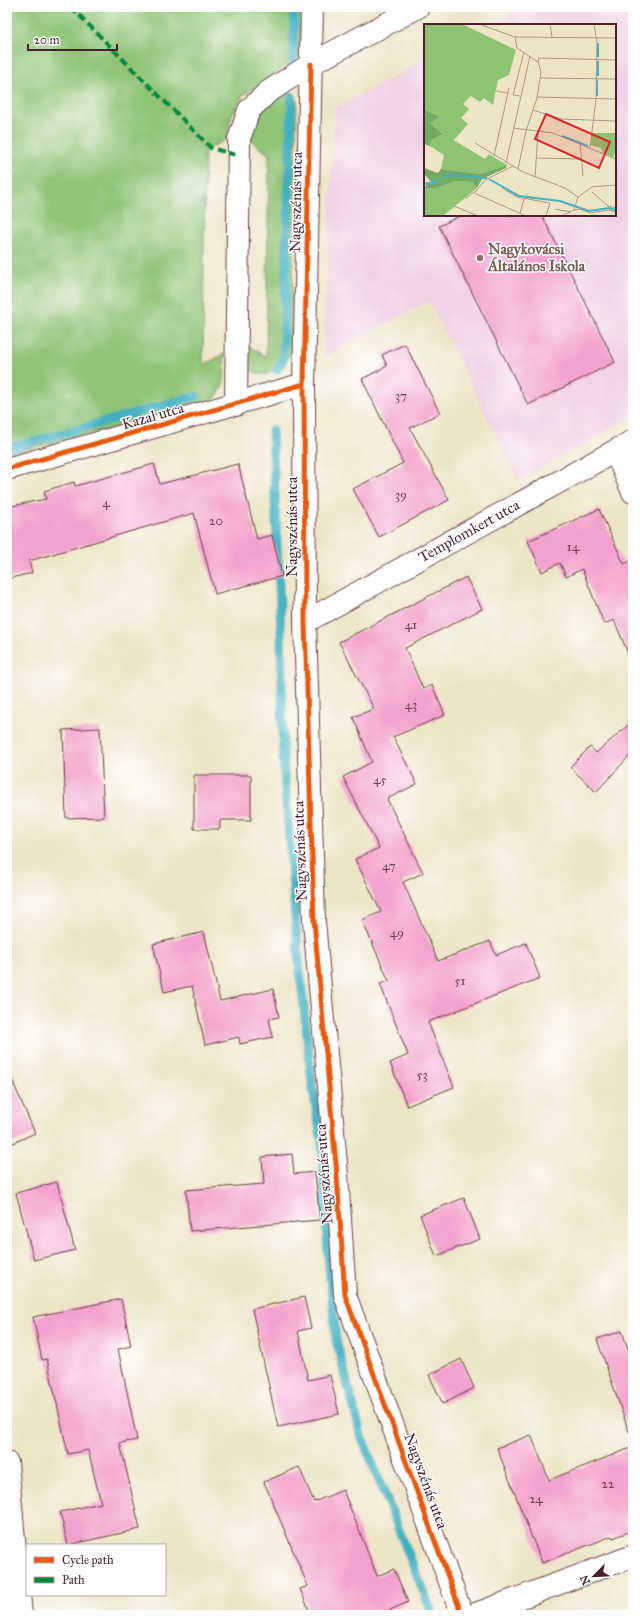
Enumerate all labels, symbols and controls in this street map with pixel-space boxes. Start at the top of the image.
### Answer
inset map [424,24,616,216]
scale bar [28,26,117,52]
text: 20 m [34,33,60,47]
street label: Nagyszénás utca [286,151,306,252]
place label: Nagykovácsi Általános Iskola [487,240,586,275]
marker: Nagykovácsi Általános Iskola [475,253,485,263]
house number: 37 [395,388,407,404]
street label: Kazal utca [120,398,187,433]
street label: Nagyszénás utca [283,476,301,577]
house number: 39 [395,487,407,503]
house number: 4 [102,495,110,511]
street label: Templomkert utca [415,495,523,566]
house number: 20 [209,513,223,529]
house number: 14 [567,539,580,555]
house number: 41 [405,617,417,633]
house number: 43 [405,697,417,713]
house number: 45 [373,772,387,788]
street label: Nagyszénás utca [289,800,311,902]
house number: 47 [382,858,396,874]
house number: 49 [390,925,404,941]
house number: 51 [454,973,466,989]
house number: 53 [416,1067,428,1083]
street label: Nagyszénás utca [311,1123,336,1225]
street label: Nagyszénás utca [400,1431,452,1532]
house number: 22 [602,1476,615,1492]
house number: 24 [529,1491,544,1507]
legend [26,1544,166,1596]
text: Cycle path [62,1553,114,1567]
north arrow [574,1556,614,1596]
text: N [577,1572,593,1587]
text: Path [62,1573,85,1587]

